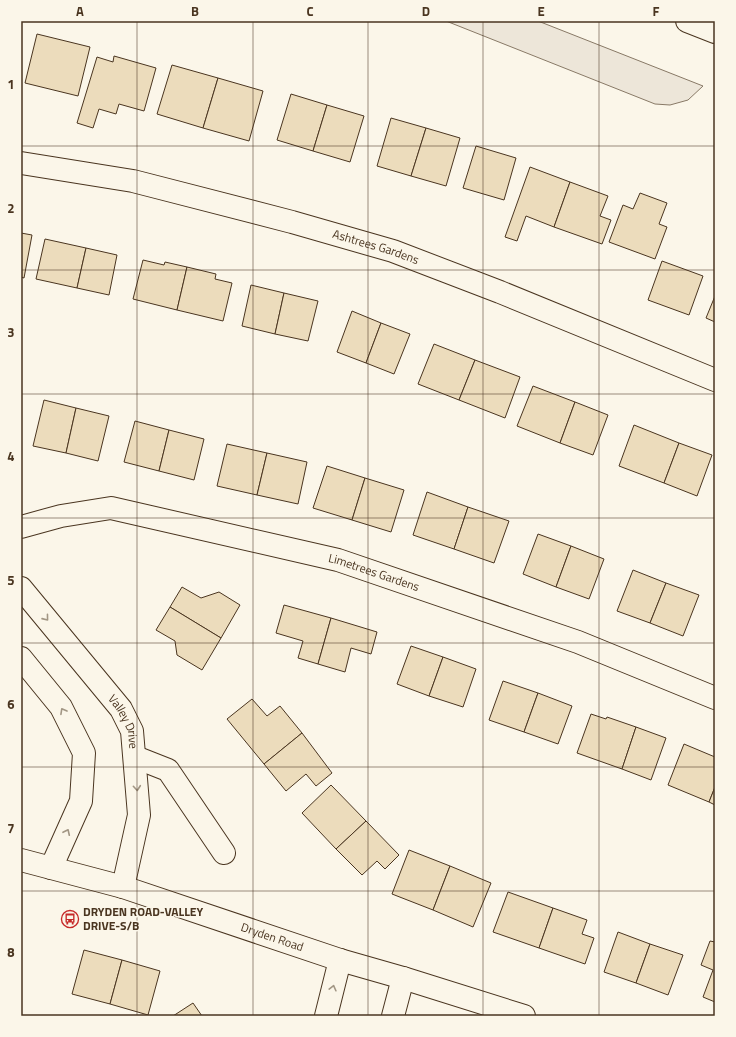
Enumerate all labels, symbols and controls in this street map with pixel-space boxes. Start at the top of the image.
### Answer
text: A [76,1,84,21]
text: B [191,1,199,21]
text: C [306,1,314,21]
text: D [422,1,430,21]
text: E [537,1,545,21]
text: F [653,1,660,21]
text: 1 [7,74,15,94]
text: 2 [7,198,15,218]
street label: Ashtrees Gardens [330,224,422,269]
text: 3 [7,322,15,342]
text: 4 [7,446,15,466]
street label: Limetrees Gardens [327,548,423,596]
text: 5 [7,570,15,590]
one-way arrow [41,614,48,621]
street label: Valley Drive [104,690,143,750]
text: 6 [7,694,15,714]
one-way arrow [60,708,67,715]
one-way arrow [133,785,142,791]
text: 7 [7,818,15,838]
one-way arrow [62,829,70,837]
place label: DRYDEN ROAD-VALLEY DRIVE-S/B [83,902,204,935]
bus stop icon: DRYDEN ROAD-VALLEY DRIVE-S/B [60,909,80,929]
street label: Dryden Road [239,917,306,956]
text: 8 [7,942,15,962]
one-way arrow [328,985,336,991]

